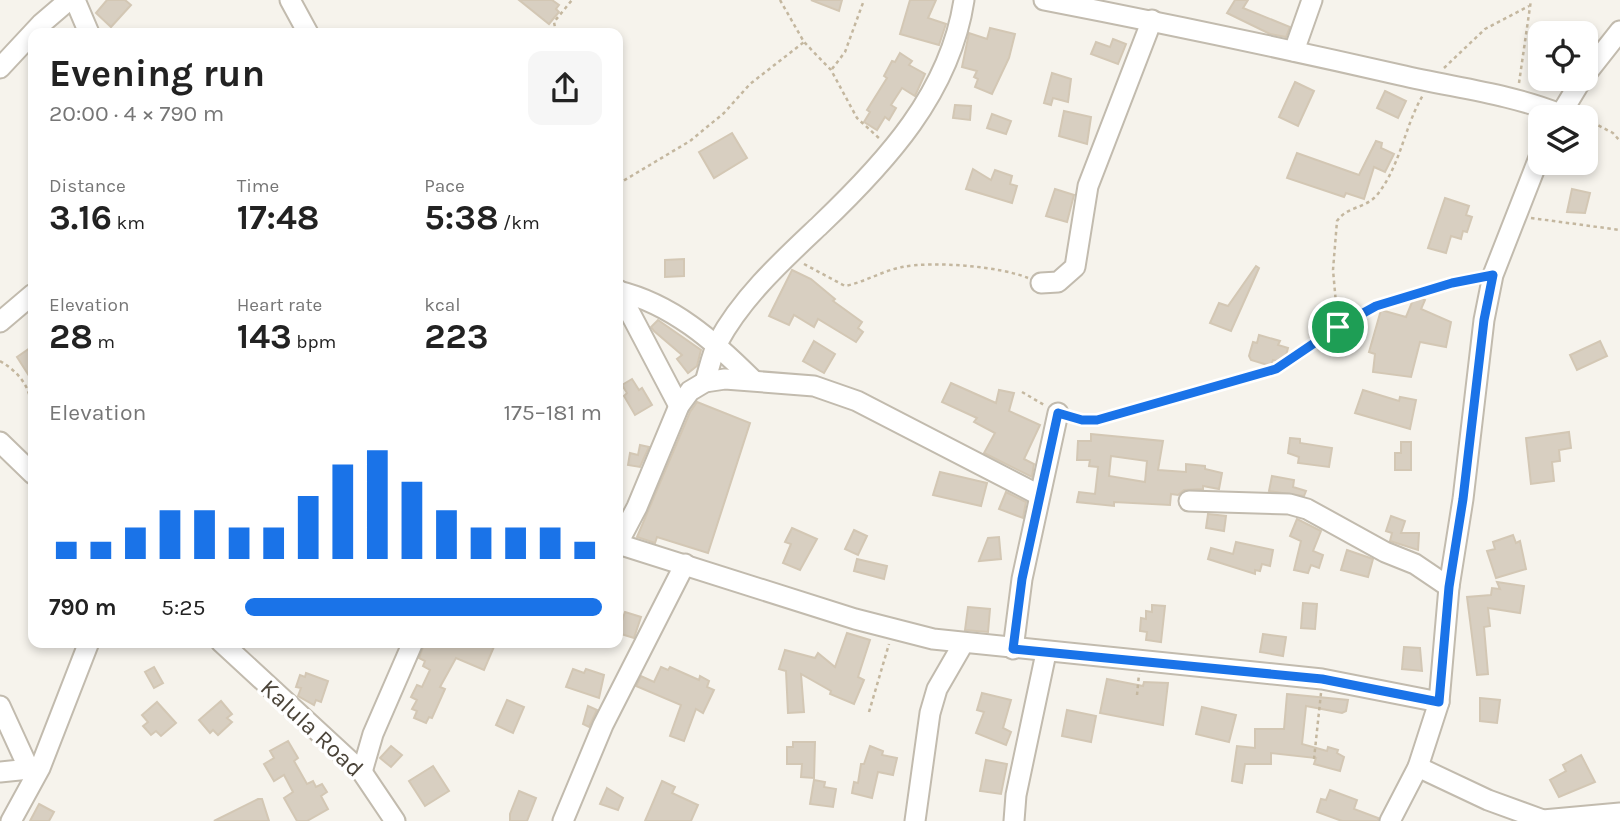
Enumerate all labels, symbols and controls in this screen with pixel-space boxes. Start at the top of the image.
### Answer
map controls [1528,21,1598,175]
button: locate [1528,21,1598,91]
text: Evening run [49,51,265,96]
button: share [528,51,602,125]
text: 20:00 · 4 × 790 m [49,100,224,127]
button: layers [1528,105,1598,175]
text: Distance [49,175,126,197]
text: Time [237,175,279,197]
text: Pace [424,175,465,197]
text: 3.16 [49,197,112,238]
text: 17:48 [237,197,319,238]
text: 5:38 [424,197,499,238]
text: km [112,212,145,234]
text: /km [499,212,540,234]
text: Elevation [49,294,129,316]
text: Heart rate [237,294,322,316]
text: kcal [424,294,461,316]
pin [1308,297,1368,357]
icon: arrive [1319,308,1357,346]
text: 28 [49,316,93,357]
text: 143 [237,316,292,357]
text: 223 [424,316,488,357]
text: m [93,331,115,353]
text: bpm [292,331,336,353]
text: Elevation [49,399,146,426]
text: 175–181 m [503,399,602,426]
text: 790 m [49,594,117,621]
text: 5:25 [161,594,206,621]
street label: Kalula Road [255,673,369,783]

